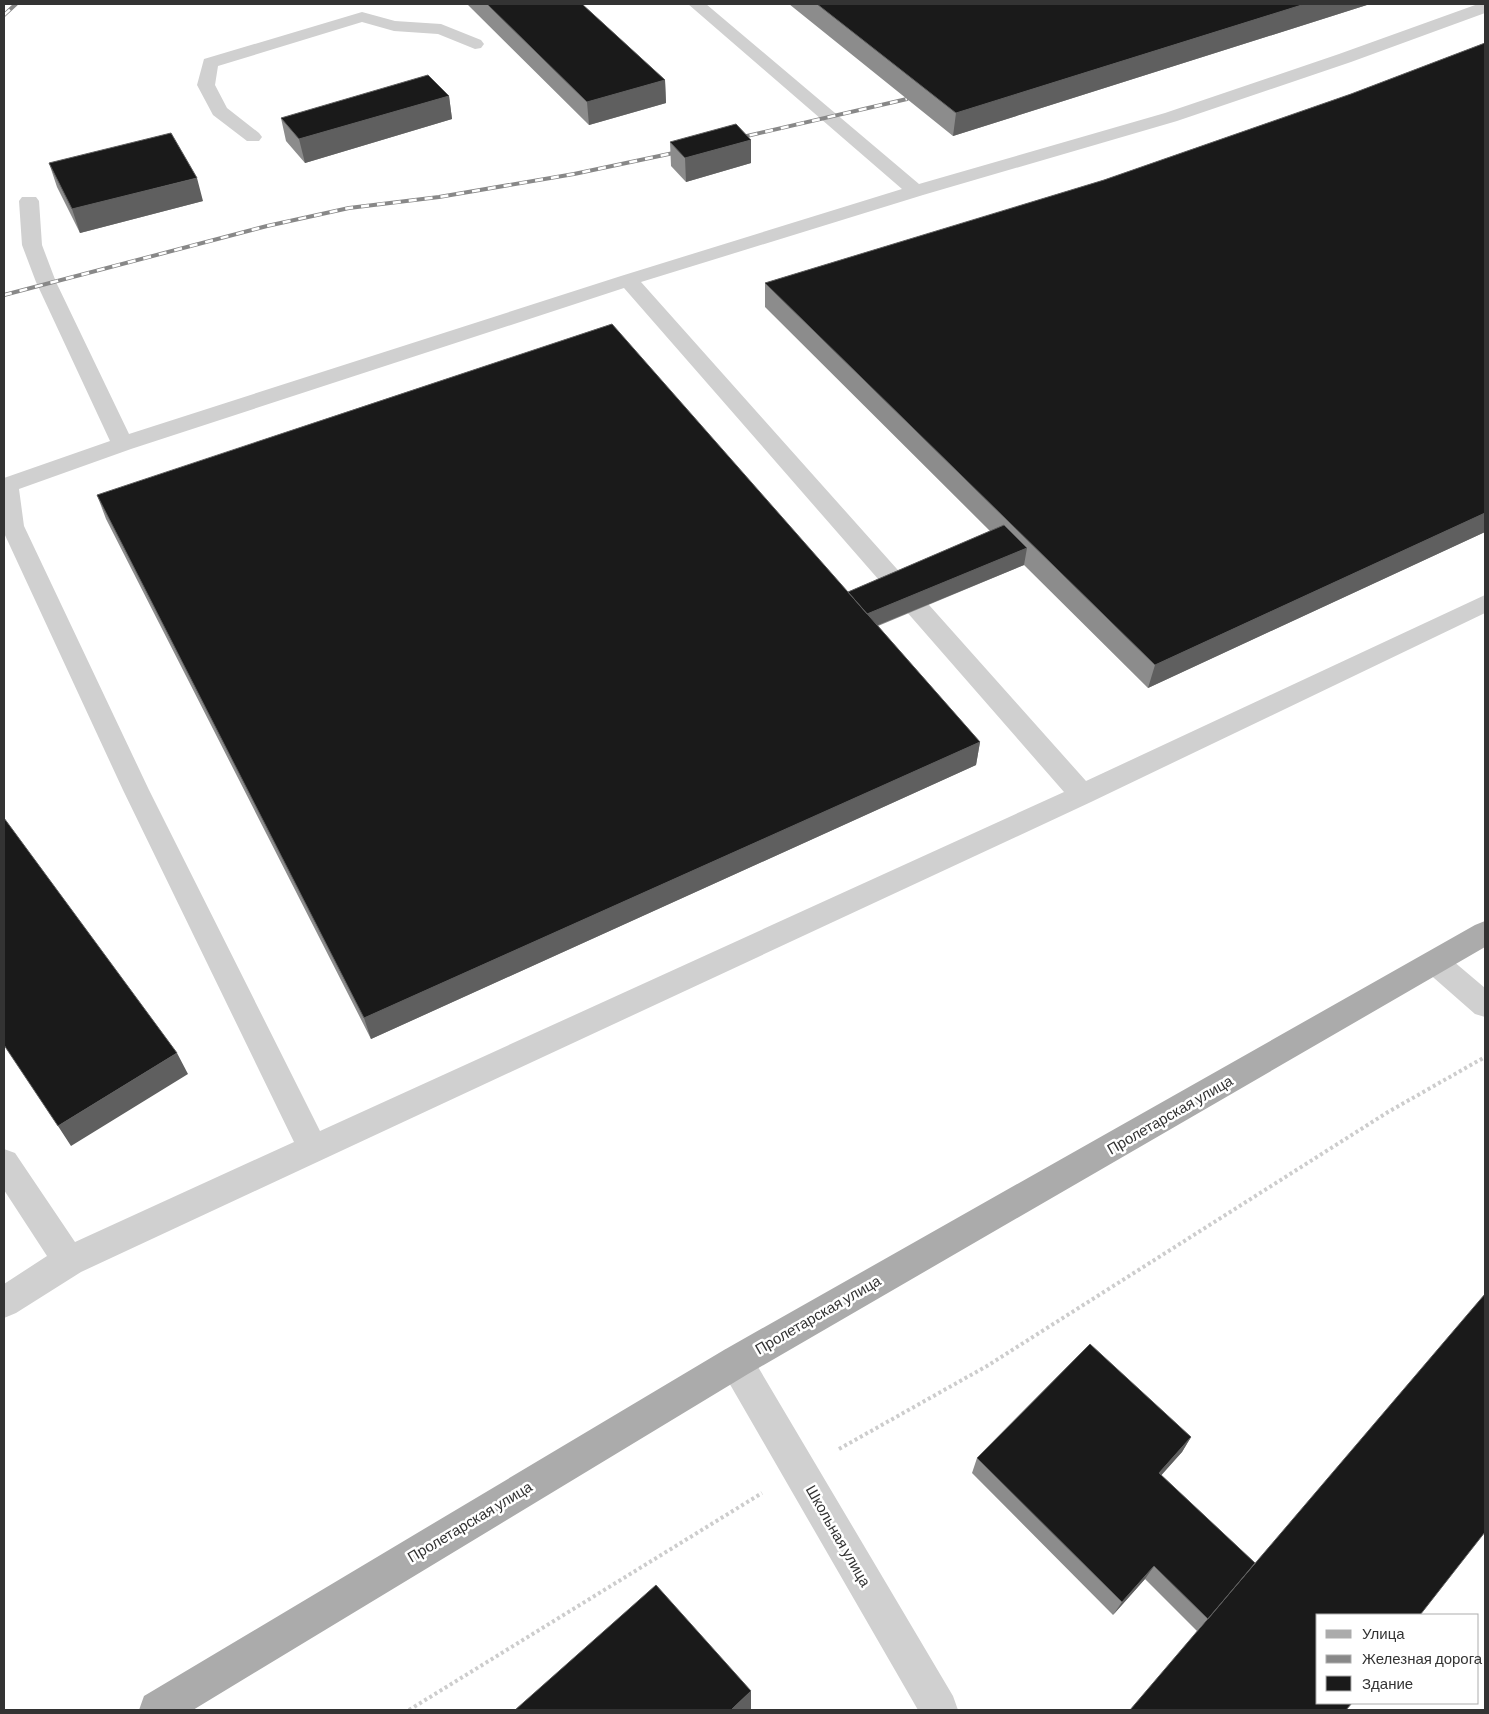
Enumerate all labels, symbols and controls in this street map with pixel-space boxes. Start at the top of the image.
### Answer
street label: Пролетарская улица [1103,1070,1236,1157]
street label: Пролетарская улица [751,1270,884,1357]
street label: Пролетарская улица [404,1476,536,1565]
street label: Школьная улица [803,1482,875,1590]
legend [1316,1614,1479,1704]
text: Улица [1362,1624,1405,1642]
text: Железная дорога [1362,1649,1483,1667]
text: Здание [1362,1674,1413,1692]

